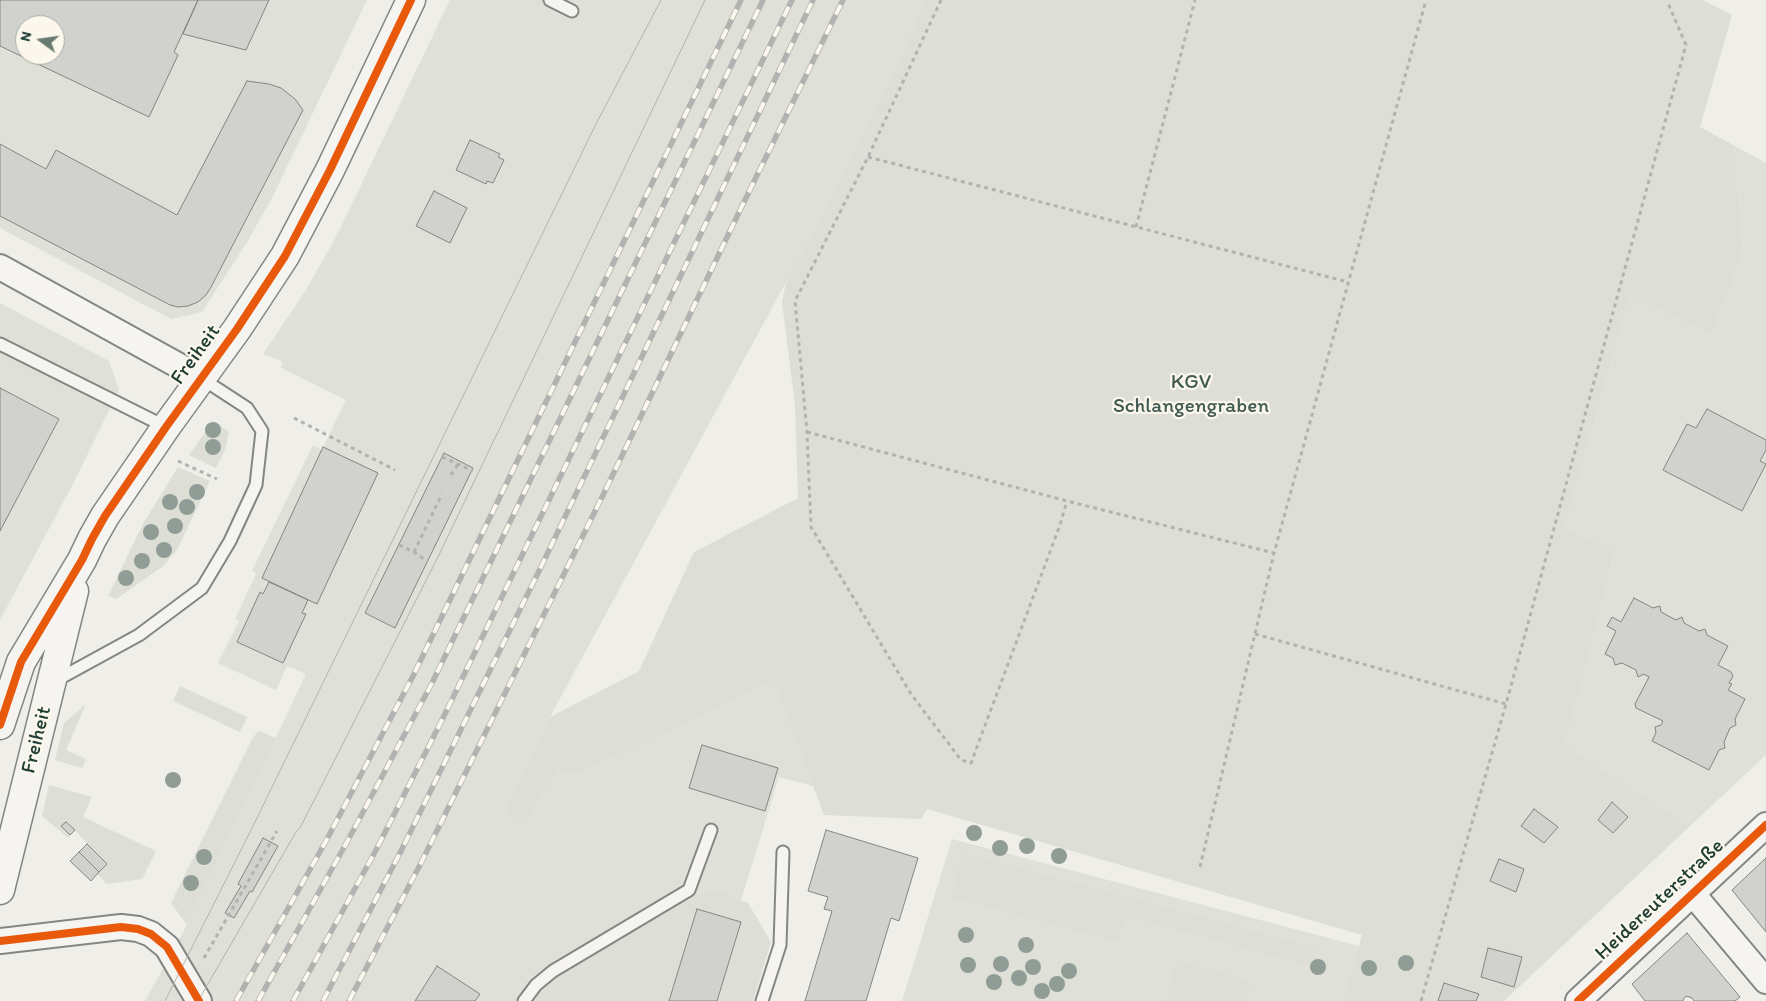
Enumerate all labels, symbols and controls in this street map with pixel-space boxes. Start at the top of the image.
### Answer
north arrow [15,15,65,65]
text: N [17,30,35,43]
street label: Freiheit [166,320,226,390]
park label: KGV Schlangengraben [1113,370,1269,420]
street label: Freiheit [16,704,58,776]
street label: Heidereuterstraße [1590,834,1730,966]

